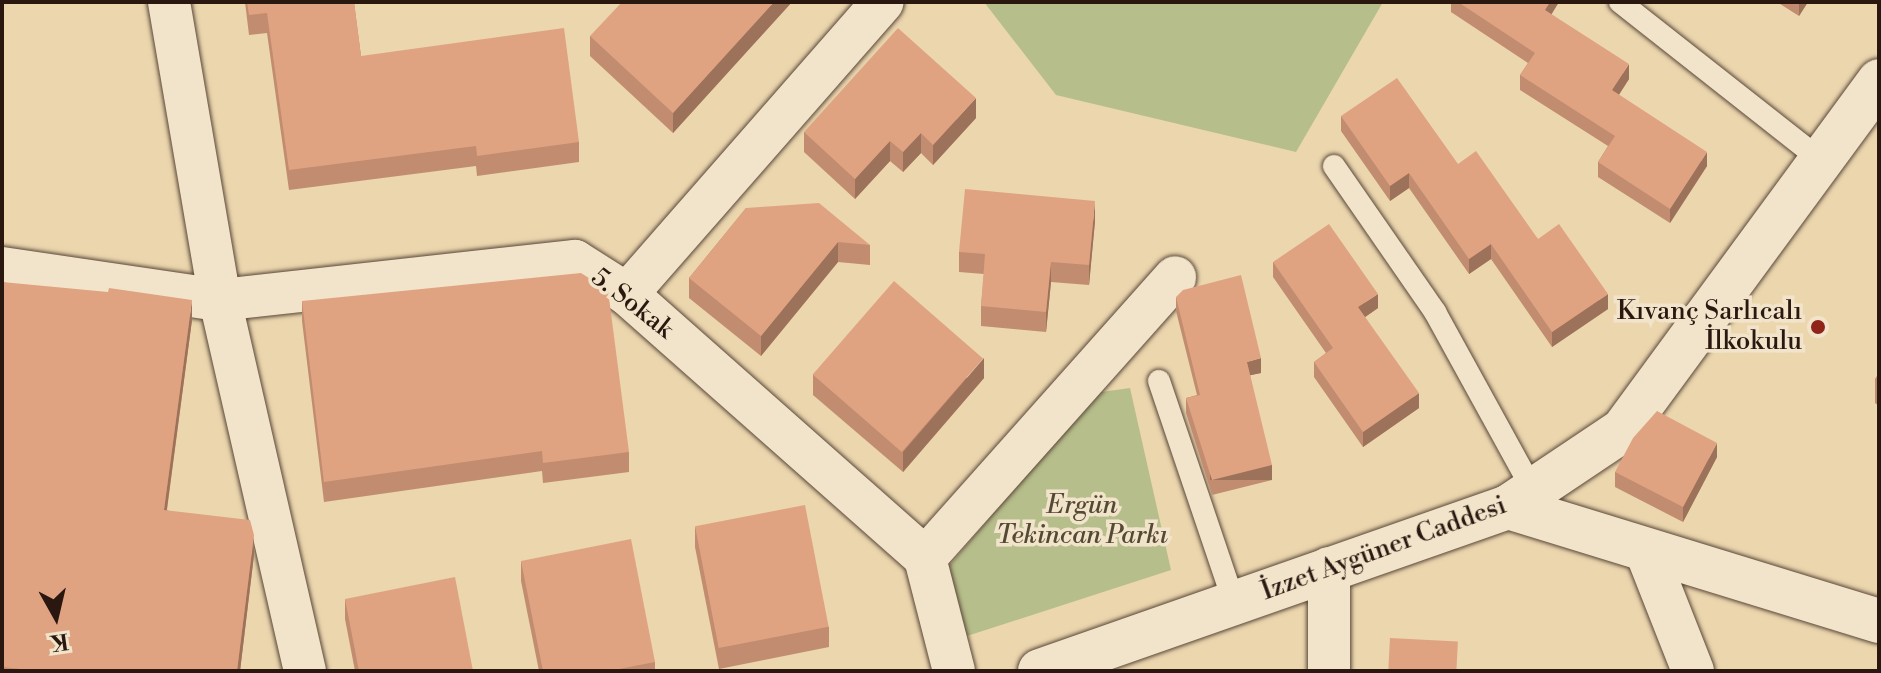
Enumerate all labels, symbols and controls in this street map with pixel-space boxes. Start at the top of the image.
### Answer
street label: 5. Sokak [584,262,680,346]
place label: Kıvanç Sarlıcalı İlkokulu [1617,296,1802,358]
marker: Kıvanç Sarlıcalı İlkokulu [1809,318,1827,336]
park label: Ergün Tekincan Parkı [996,490,1168,552]
street label: İzzet Aygüner Caddesi [1257,490,1511,608]
north arrow [16,577,96,657]
text: K [49,627,70,656]

